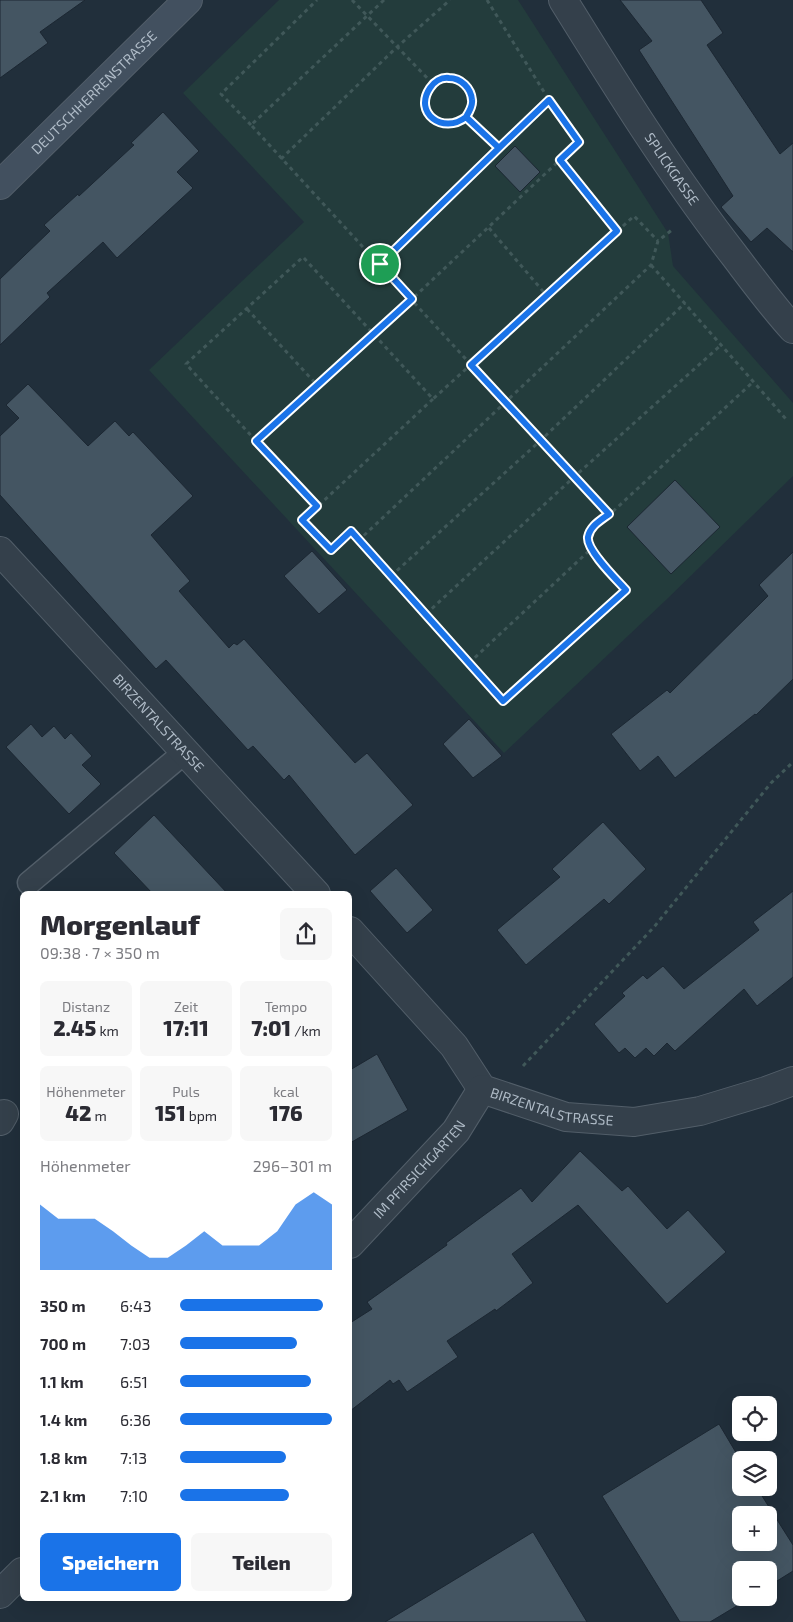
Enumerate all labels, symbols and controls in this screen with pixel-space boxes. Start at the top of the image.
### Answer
street label: DEUTSCHHERRENSTRASSE [28,27,160,157]
street label: SPLICKGASSE [641,129,703,208]
pin [359,243,401,285]
icon: arrive [366,250,394,278]
street label: BIRZENTALSTRASSE [110,670,208,775]
text: Morgenlauf [40,907,200,941]
button: share [280,908,332,960]
text: 09:38 · 7 × 350 m [40,943,160,962]
text: Distanz [62,998,110,1015]
text: Zeit [174,998,198,1015]
text: Tempo [265,998,307,1015]
text: 2.45 [53,1015,96,1040]
text: 17:11 [163,1015,209,1040]
text: 7:01 [251,1015,291,1040]
text: km [96,1022,119,1039]
text: /km [291,1022,321,1039]
text: Höhenmeter [46,1083,126,1100]
text: Puls [172,1083,200,1100]
text: kcal [273,1083,299,1100]
street label: BIRZENTALSTRASSE [488,1083,614,1128]
text: 42 [65,1100,91,1125]
text: 151 [155,1100,186,1125]
text: 176 [269,1100,303,1125]
text: m [91,1107,107,1124]
text: bpm [186,1107,217,1124]
street label: IM PFIRSICHGARTEN [369,1117,469,1222]
text: Höhenmeter [40,1156,131,1175]
text: 296–301 m [253,1156,332,1175]
text: 350 m [40,1296,86,1315]
text: 6:43 [120,1296,152,1315]
text: 700 m [40,1334,86,1353]
text: 7:03 [120,1334,151,1353]
text: 1.1 km [40,1372,84,1391]
text: 6:51 [120,1372,148,1391]
map controls [732,1396,777,1606]
button: locate [732,1396,777,1441]
text: 1.4 km [40,1410,87,1429]
text: 6:36 [120,1410,151,1429]
text: 1.8 km [40,1448,87,1467]
text: 7:13 [120,1448,147,1467]
button: layers [732,1451,777,1496]
text: 2.1 km [40,1486,86,1505]
text: 7:10 [120,1486,148,1505]
button: + [732,1506,777,1551]
button: Speichern [40,1533,181,1591]
button: Teilen [191,1533,332,1591]
button: − [732,1561,777,1606]

